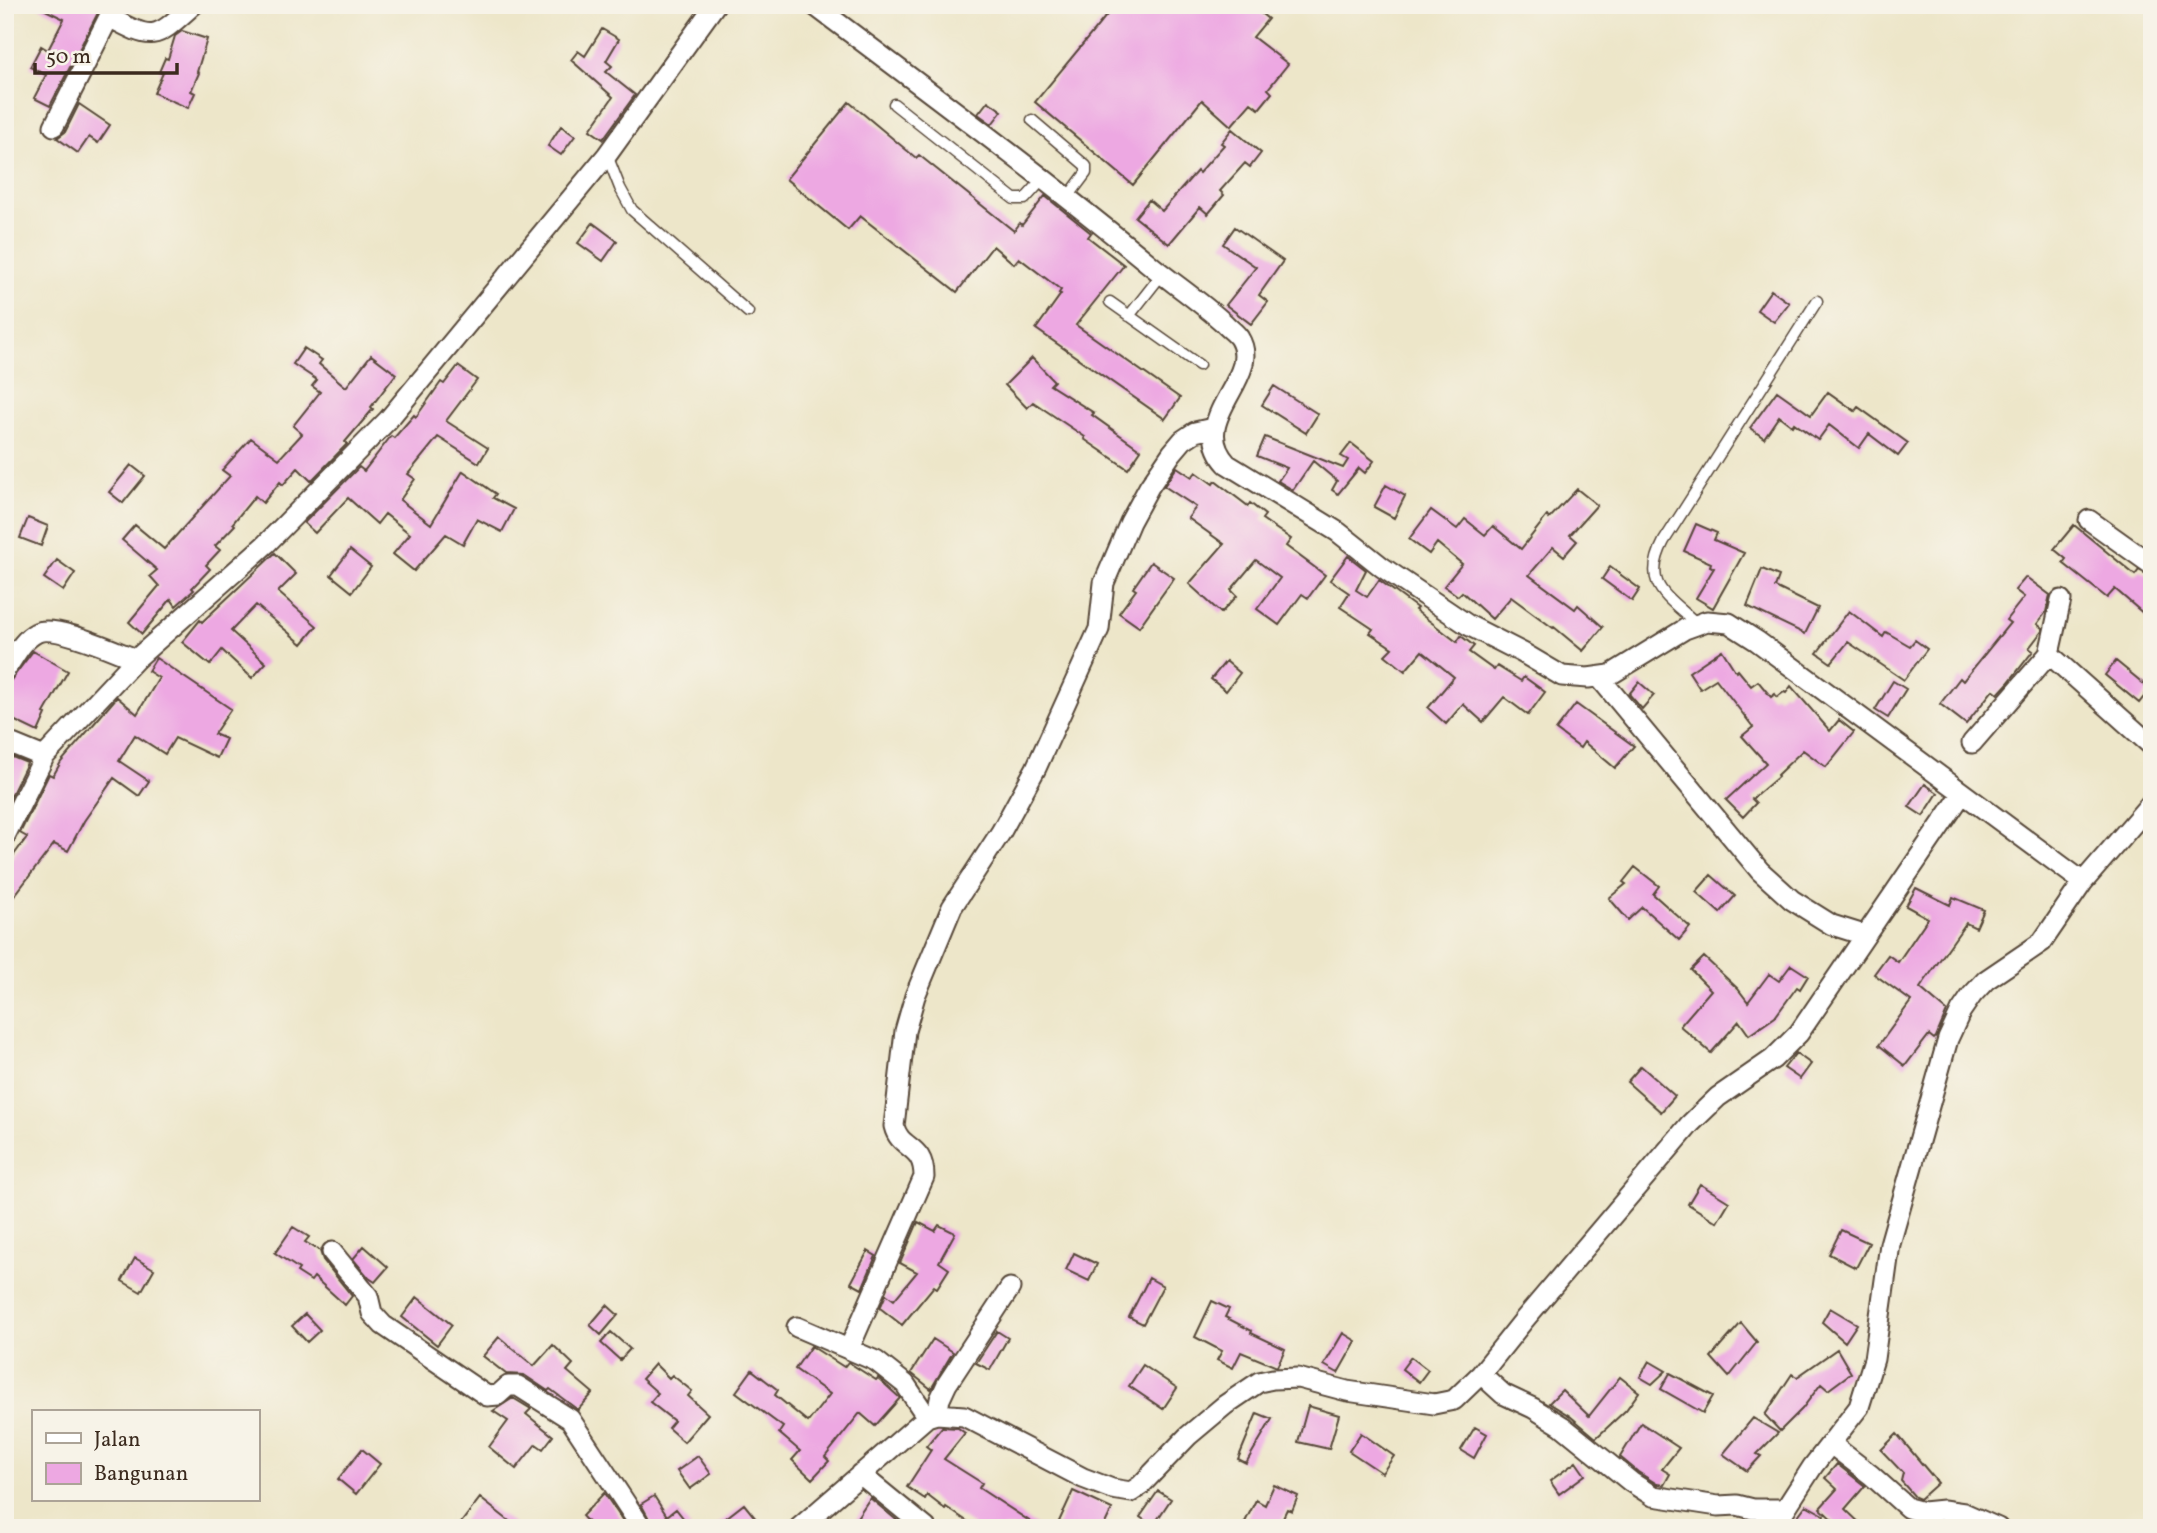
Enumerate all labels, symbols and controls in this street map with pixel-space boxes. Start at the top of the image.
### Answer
scale bar [35,32,177,76]
text: 50 m [46,43,91,72]
legend [32,1410,259,1502]
text: Jalan [94,1426,141,1455]
text: Bangunan [94,1460,188,1489]

